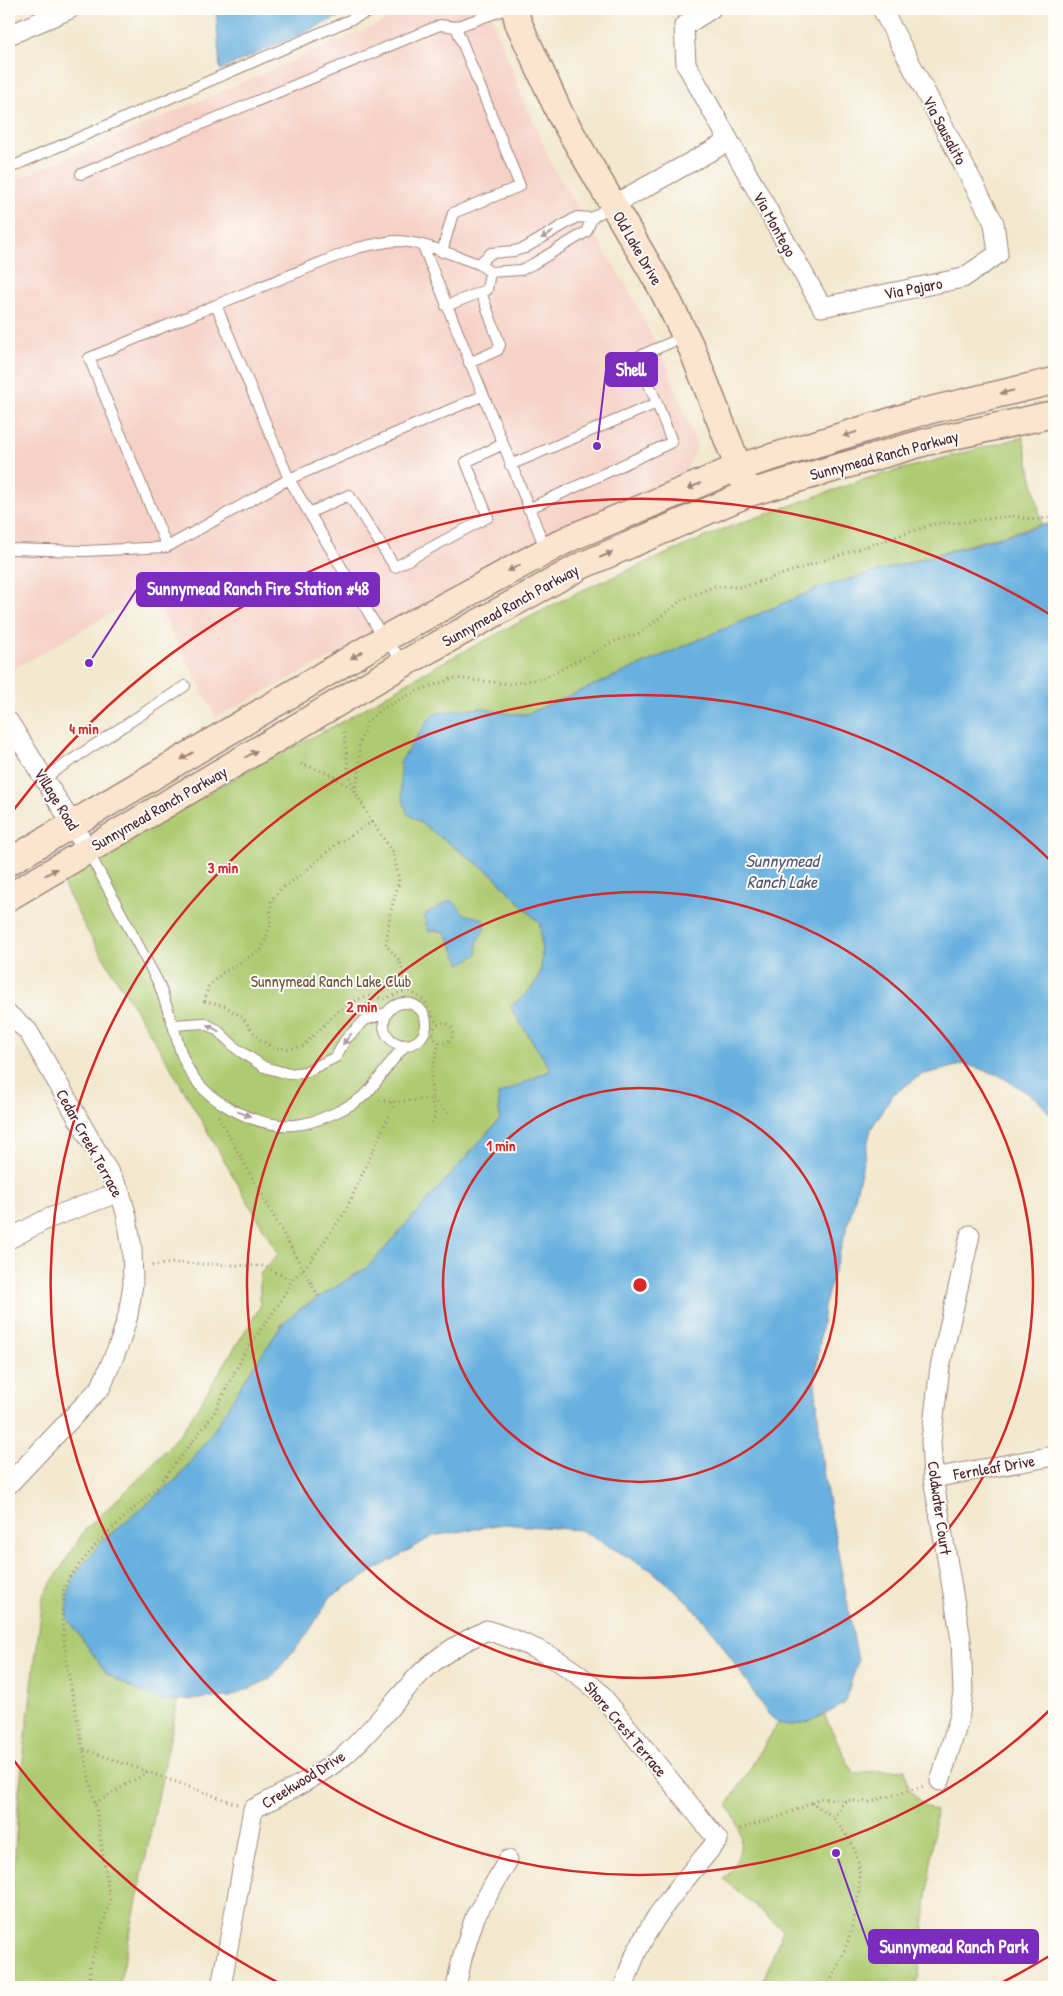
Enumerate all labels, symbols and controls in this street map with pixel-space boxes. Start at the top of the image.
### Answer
street label: Via Sausalito [918,92,973,169]
street label: Via Montego [748,188,802,261]
street label: Old Lake Drive [608,207,668,290]
one-way arrow [541,230,554,239]
street label: Via Pajaro [882,271,945,304]
callout: Shell [606,353,657,386]
text: Shell [616,357,648,382]
one-way arrow [999,388,1014,396]
street label: Sunnymead Ranch Parkway [807,425,961,485]
one-way arrow [842,430,857,438]
one-way arrow [686,482,701,490]
one-way arrow [599,550,613,558]
street label: Sunnymead Ranch Parkway [438,558,582,652]
one-way arrow [507,564,522,572]
callout: Sunnymead Ranch Fire Station #48 [137,573,379,606]
text: Sunnymead Ranch Fire Station #48 [147,576,369,602]
one-way arrow [350,650,363,659]
text: 4 min [69,718,99,739]
one-way arrow [245,750,258,759]
one-way arrow [181,752,194,761]
street label: Sunnymead Ranch Parkway [87,760,231,856]
street label: Village Road [29,764,85,834]
water label: Sunnymead Ranch Lake [746,848,821,894]
text: 3 min [208,857,238,878]
one-way arrow [44,868,57,877]
park label: Sunnymead Ranch Lake Club [251,970,411,992]
text: 2 min [347,996,378,1017]
one-way arrow [206,1024,219,1033]
one-way arrow [342,1032,353,1045]
street label: Cedar Creek Terrace [51,1085,129,1202]
one-way arrow [237,1111,252,1118]
text: 1 min [486,1135,516,1156]
centre of rings [631,1276,649,1294]
street label: Fernleaf Drive [951,1449,1037,1485]
street label: Coldwater Court [923,1460,958,1557]
street label: Shore Crest Terrace [580,1677,673,1782]
street label: Creekwood Drive [257,1744,349,1813]
callout: Sunnymead Ranch Park [869,1930,1038,1963]
text: Sunnymead Ranch Park [879,1934,1029,1960]

